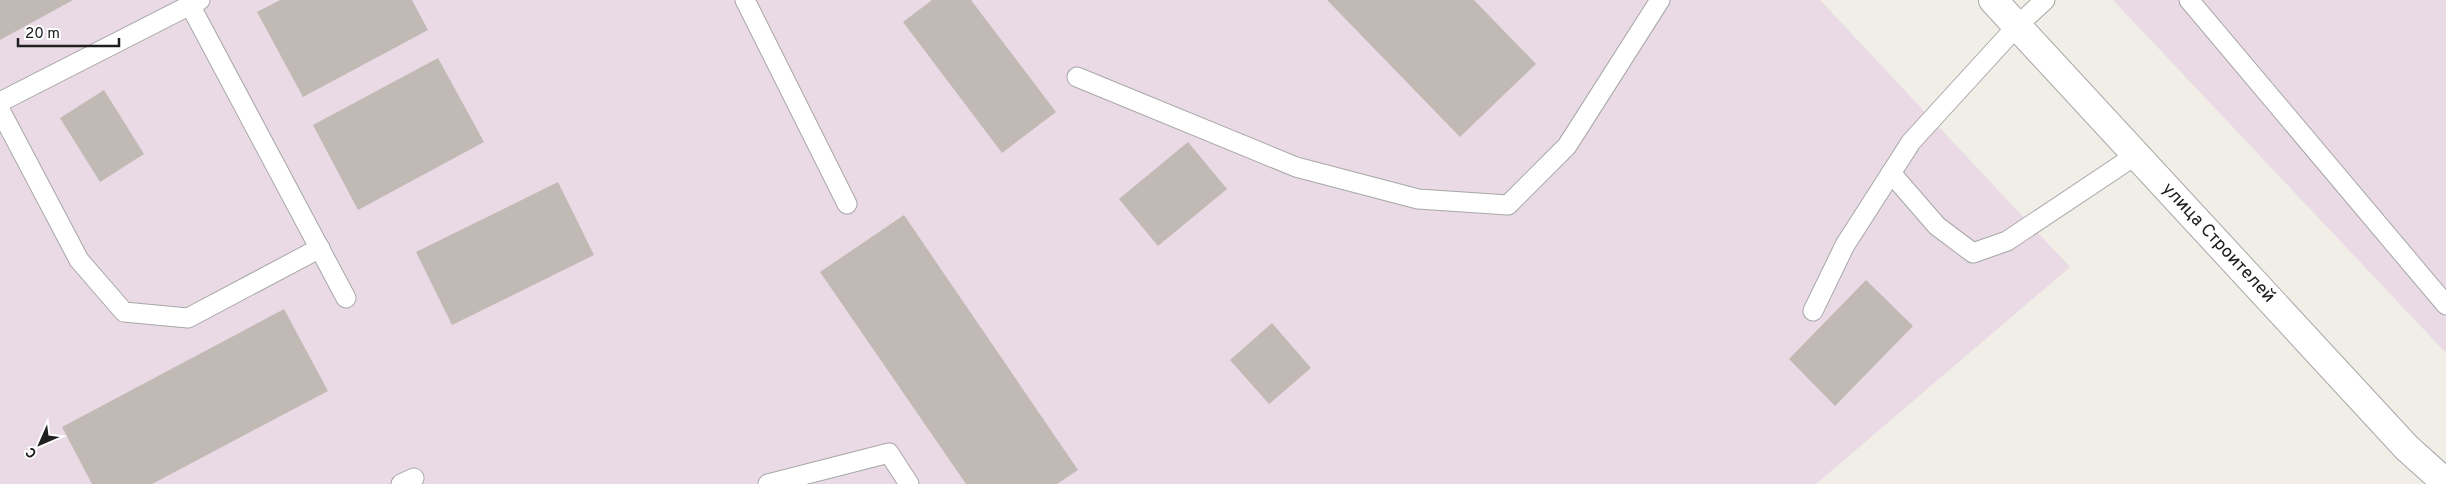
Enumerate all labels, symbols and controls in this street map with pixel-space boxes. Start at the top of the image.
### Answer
scale bar [18,15,119,47]
text: 20 m [25,25,60,44]
street label: улица Строителей [2156,178,2280,308]
north arrow [15,419,65,469]
text: С [23,443,41,461]

